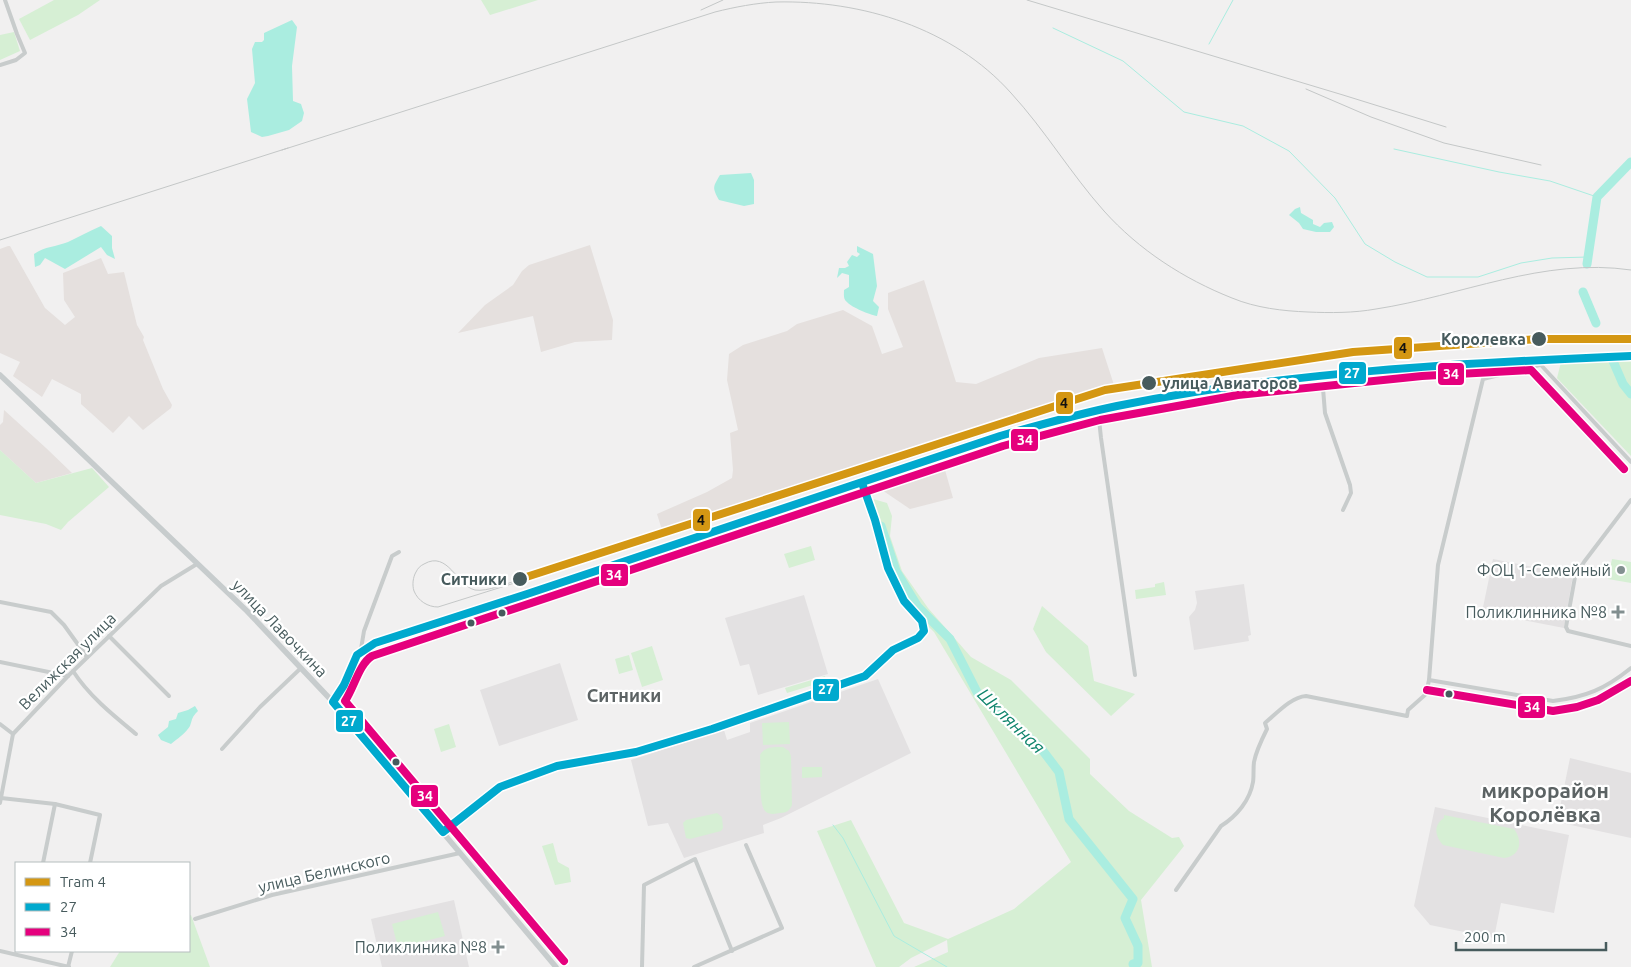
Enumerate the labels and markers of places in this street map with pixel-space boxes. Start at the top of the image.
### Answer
place label: Королевка [1441,330,1526,348]
marker: Королевка [1530,330,1548,348]
marker: улица Авиаторов [1140,374,1158,392]
place label: улица Авиаторов [1162,374,1298,392]
place label: ФОЦ 1-Семейный [1477,561,1611,579]
marker: ФОЦ 1-Семейный [1615,564,1627,576]
place label: Ситники [441,570,507,588]
marker: Ситники [511,570,529,588]
place label: Поликлинника №8 [1465,603,1607,621]
marker: Поликлинника №8 [1611,605,1625,619]
unlabelled marker [497,608,507,618]
unlabelled marker [466,618,476,628]
unlabelled marker [1444,689,1454,699]
unlabelled marker [391,757,401,767]
place label: Поликлиника №8 [355,938,487,956]
marker: Поликлиника №8 [491,940,505,954]

